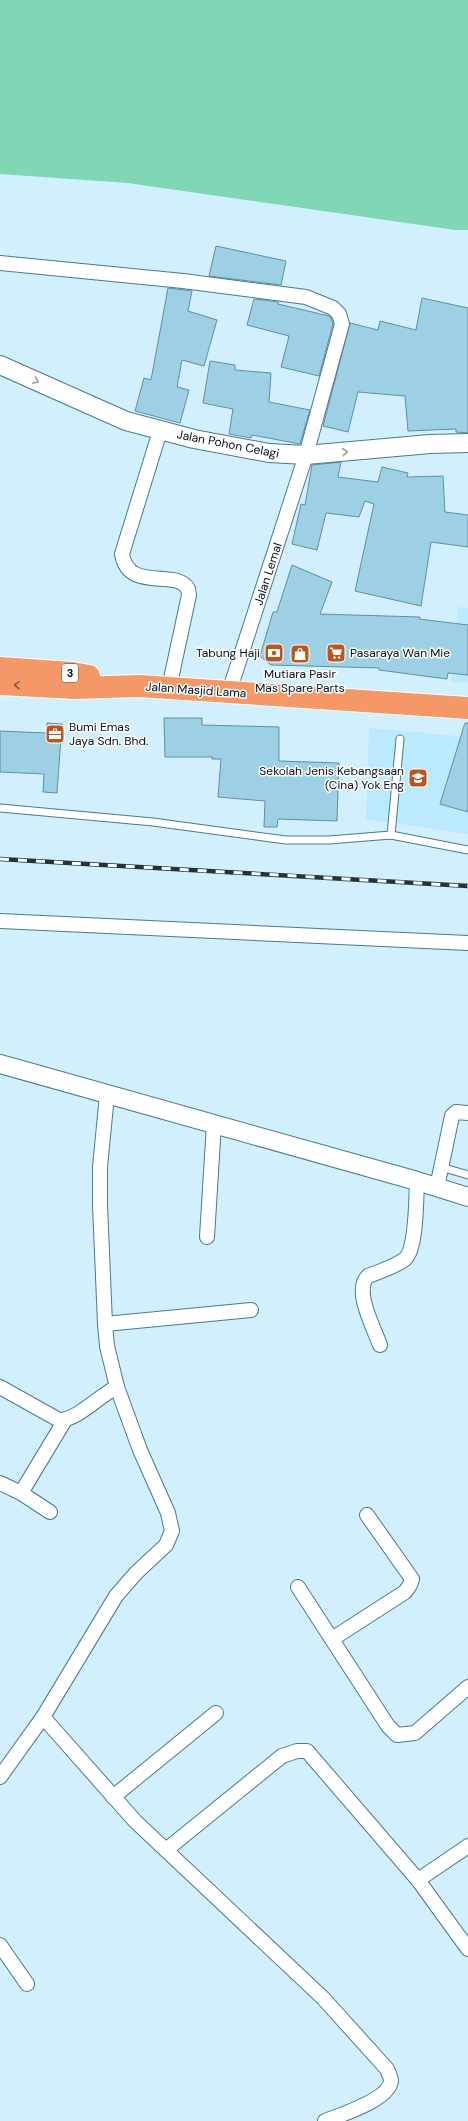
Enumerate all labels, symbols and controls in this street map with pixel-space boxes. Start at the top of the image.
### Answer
one-way arrow [31,376,39,384]
street label: Jalan Pohon Celagi [175,426,281,462]
one-way arrow [342,447,348,456]
street label: Jalan Lemal [250,541,286,607]
bank icon: Tabung Haji [263,642,285,664]
supermarket icon: Pasaraya Wan Mie [325,642,347,664]
shop icon: Mutiara Pasir Mas Spare Parts [289,643,311,665]
place label: Tabung Haji [196,645,260,661]
place label: Pasaraya Wan Mie [350,645,450,661]
road number: 3 [62,664,78,682]
place label: Mutiara Pasir Mas Spare Parts [255,666,345,696]
street label: Jalan Masjid Lama [145,678,247,702]
one-way arrow [14,681,20,690]
place label: Bumi Emas Jaya Sdn. Bhd. [69,719,148,749]
office icon: Bumi Emas Jaya Sdn. Bhd. [44,723,66,745]
place label: Sekolah Jenis Kebangsaan (Cina) Yok Eng [259,763,404,793]
school or university icon: Sekolah Jenis Kebangsaan (Cina) Yok Eng [407,767,429,789]

